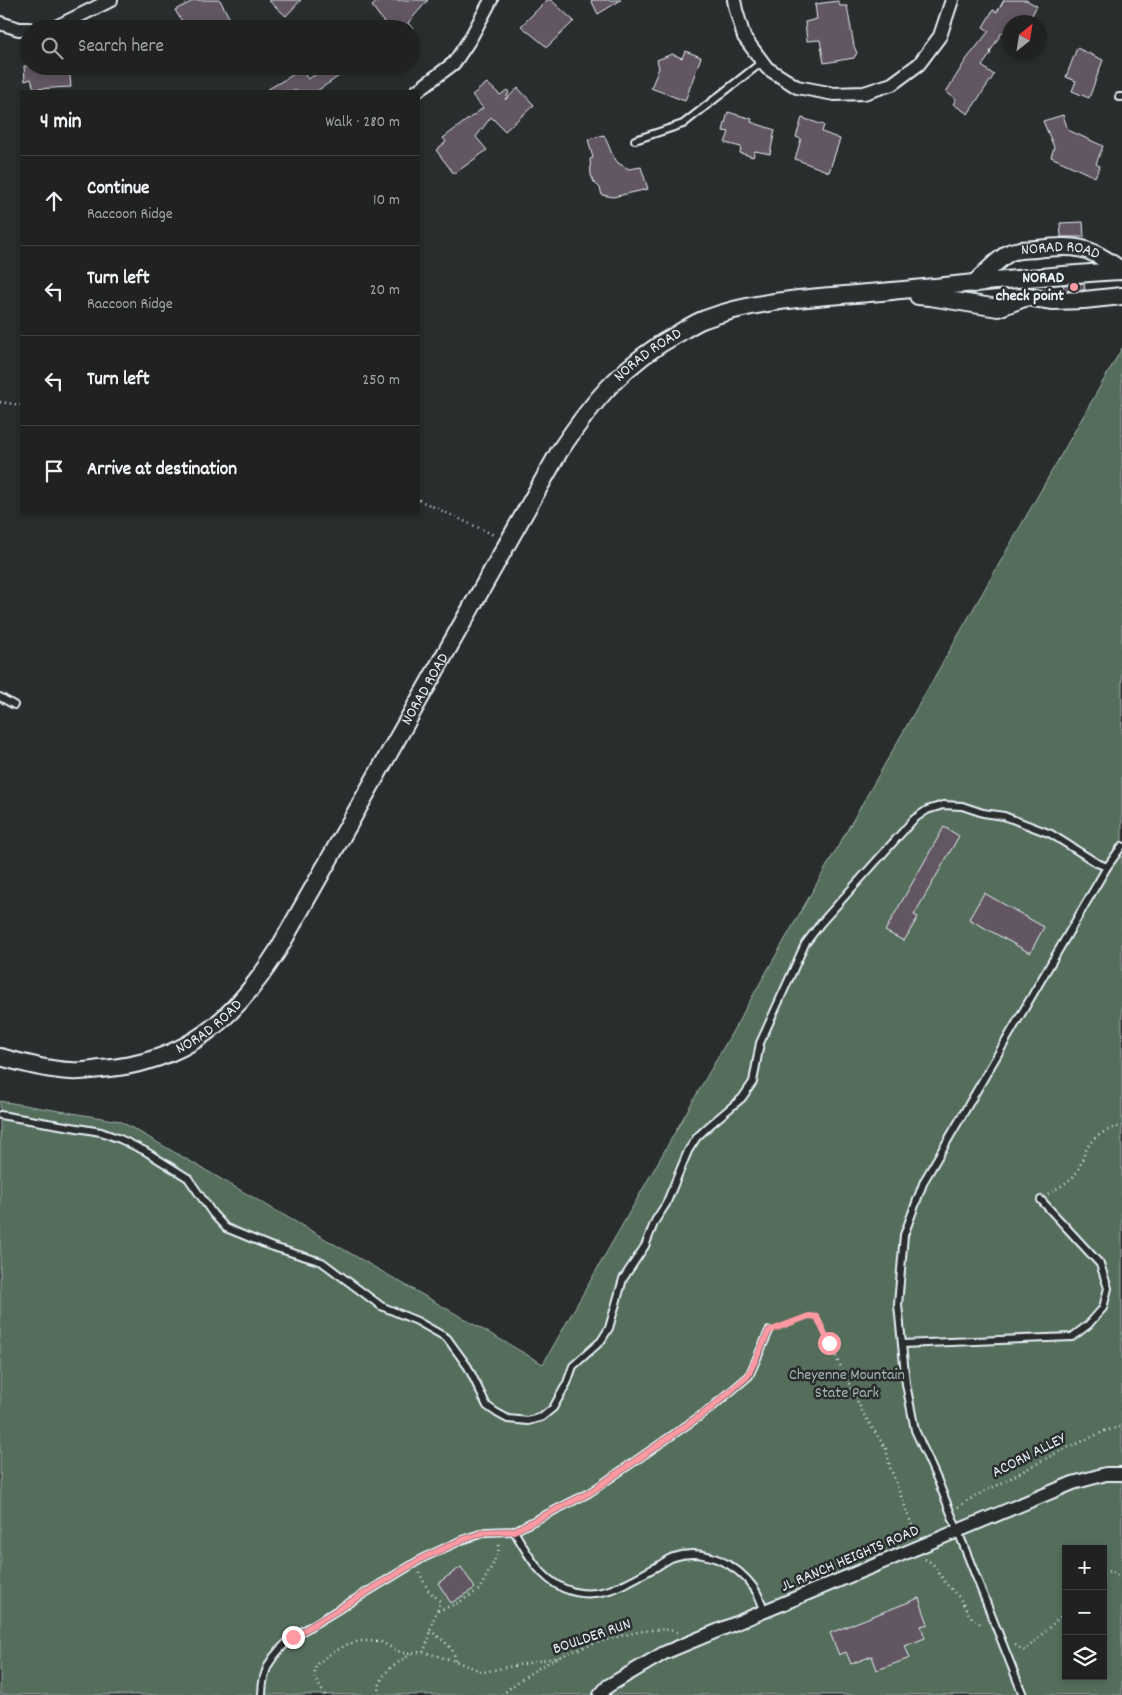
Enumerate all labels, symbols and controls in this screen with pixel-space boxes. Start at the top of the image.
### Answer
north arrow [1002,15,1047,60]
search box [20,20,420,75]
icon: search [38,34,66,62]
text: Search here [78,34,164,61]
text: 4 min [40,108,82,138]
text: Walk · 280 m [325,111,400,134]
text: Continue [87,176,149,203]
icon: ahead [40,187,68,215]
text: 10 m [373,189,400,212]
text: Raccoon Ridge [87,203,173,226]
street label: NORAD ROAD [1020,236,1104,266]
text: Turn left [87,266,150,293]
place label: NORAD check point [996,267,1065,308]
icon: left [40,277,68,305]
text: 20 m [370,279,400,302]
marker: NORAD check point [1068,281,1080,293]
text: Raccoon Ridge [87,293,173,316]
street label: NORAD ROAD [608,322,686,387]
icon: left [40,367,68,395]
text: Turn left [87,367,150,394]
text: 250 m [362,369,400,392]
icon: arrive [40,457,68,485]
text: Arrive at destination [87,457,237,484]
street label: NORAD ROAD [396,649,455,729]
street label: NORAD ROAD [172,994,248,1060]
route start [818,1332,841,1355]
park label: Cheyenne Mountain State Park [789,1364,905,1405]
street label: ACORN ALLEY [988,1427,1071,1484]
street label: JL RANCH HEIGHTS ROAD [777,1519,923,1599]
map controls [1062,1545,1107,1680]
button: + [1062,1545,1107,1590]
button: − [1062,1590,1107,1635]
street label: BOULDER RUN [550,1613,634,1661]
route end [282,1626,305,1649]
button: layers [1062,1635,1107,1680]

